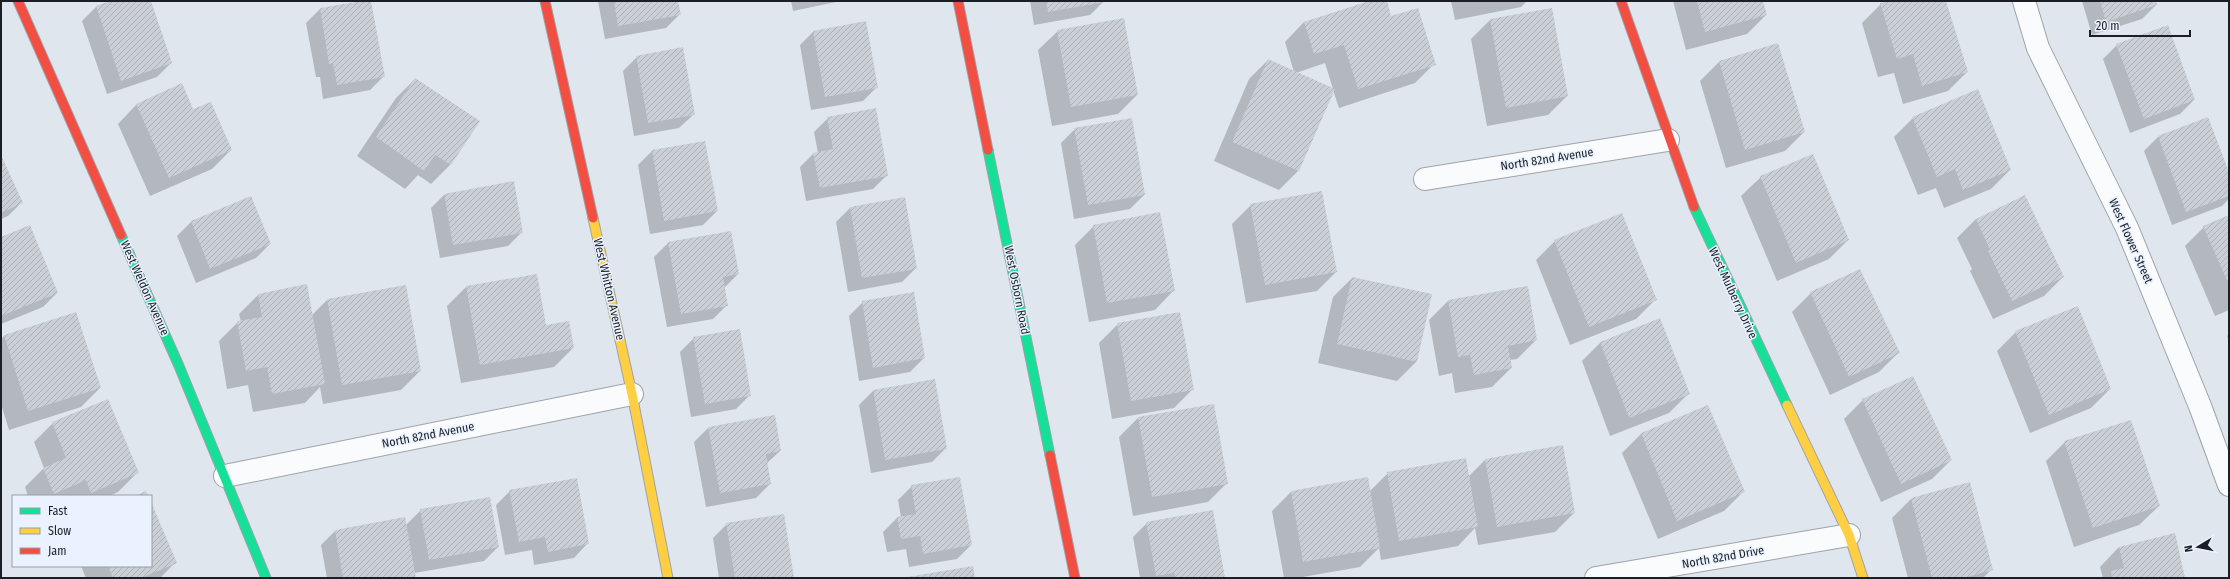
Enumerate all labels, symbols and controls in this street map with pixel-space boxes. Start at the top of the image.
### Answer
scale bar [2090,12,2190,38]
text: 20 m [2096,19,2120,33]
street label: North 82nd Avenue [1500,145,1594,173]
street label: West Flower Street [2106,196,2156,286]
street label: West Whitton Avenue [590,237,628,341]
street label: West Weldon Avenue [118,238,172,338]
street label: West Osborn Road [1002,244,1032,336]
street label: West Mulberry Drive [1706,245,1760,341]
street label: North 82nd Avenue [381,419,475,451]
legend [12,495,152,567]
text: Fast [48,504,67,518]
text: Slow [48,524,71,538]
north arrow [2178,527,2218,567]
street label: North 82nd Drive [1681,543,1765,571]
text: Jam [48,544,66,558]
text: N [2182,544,2196,553]

